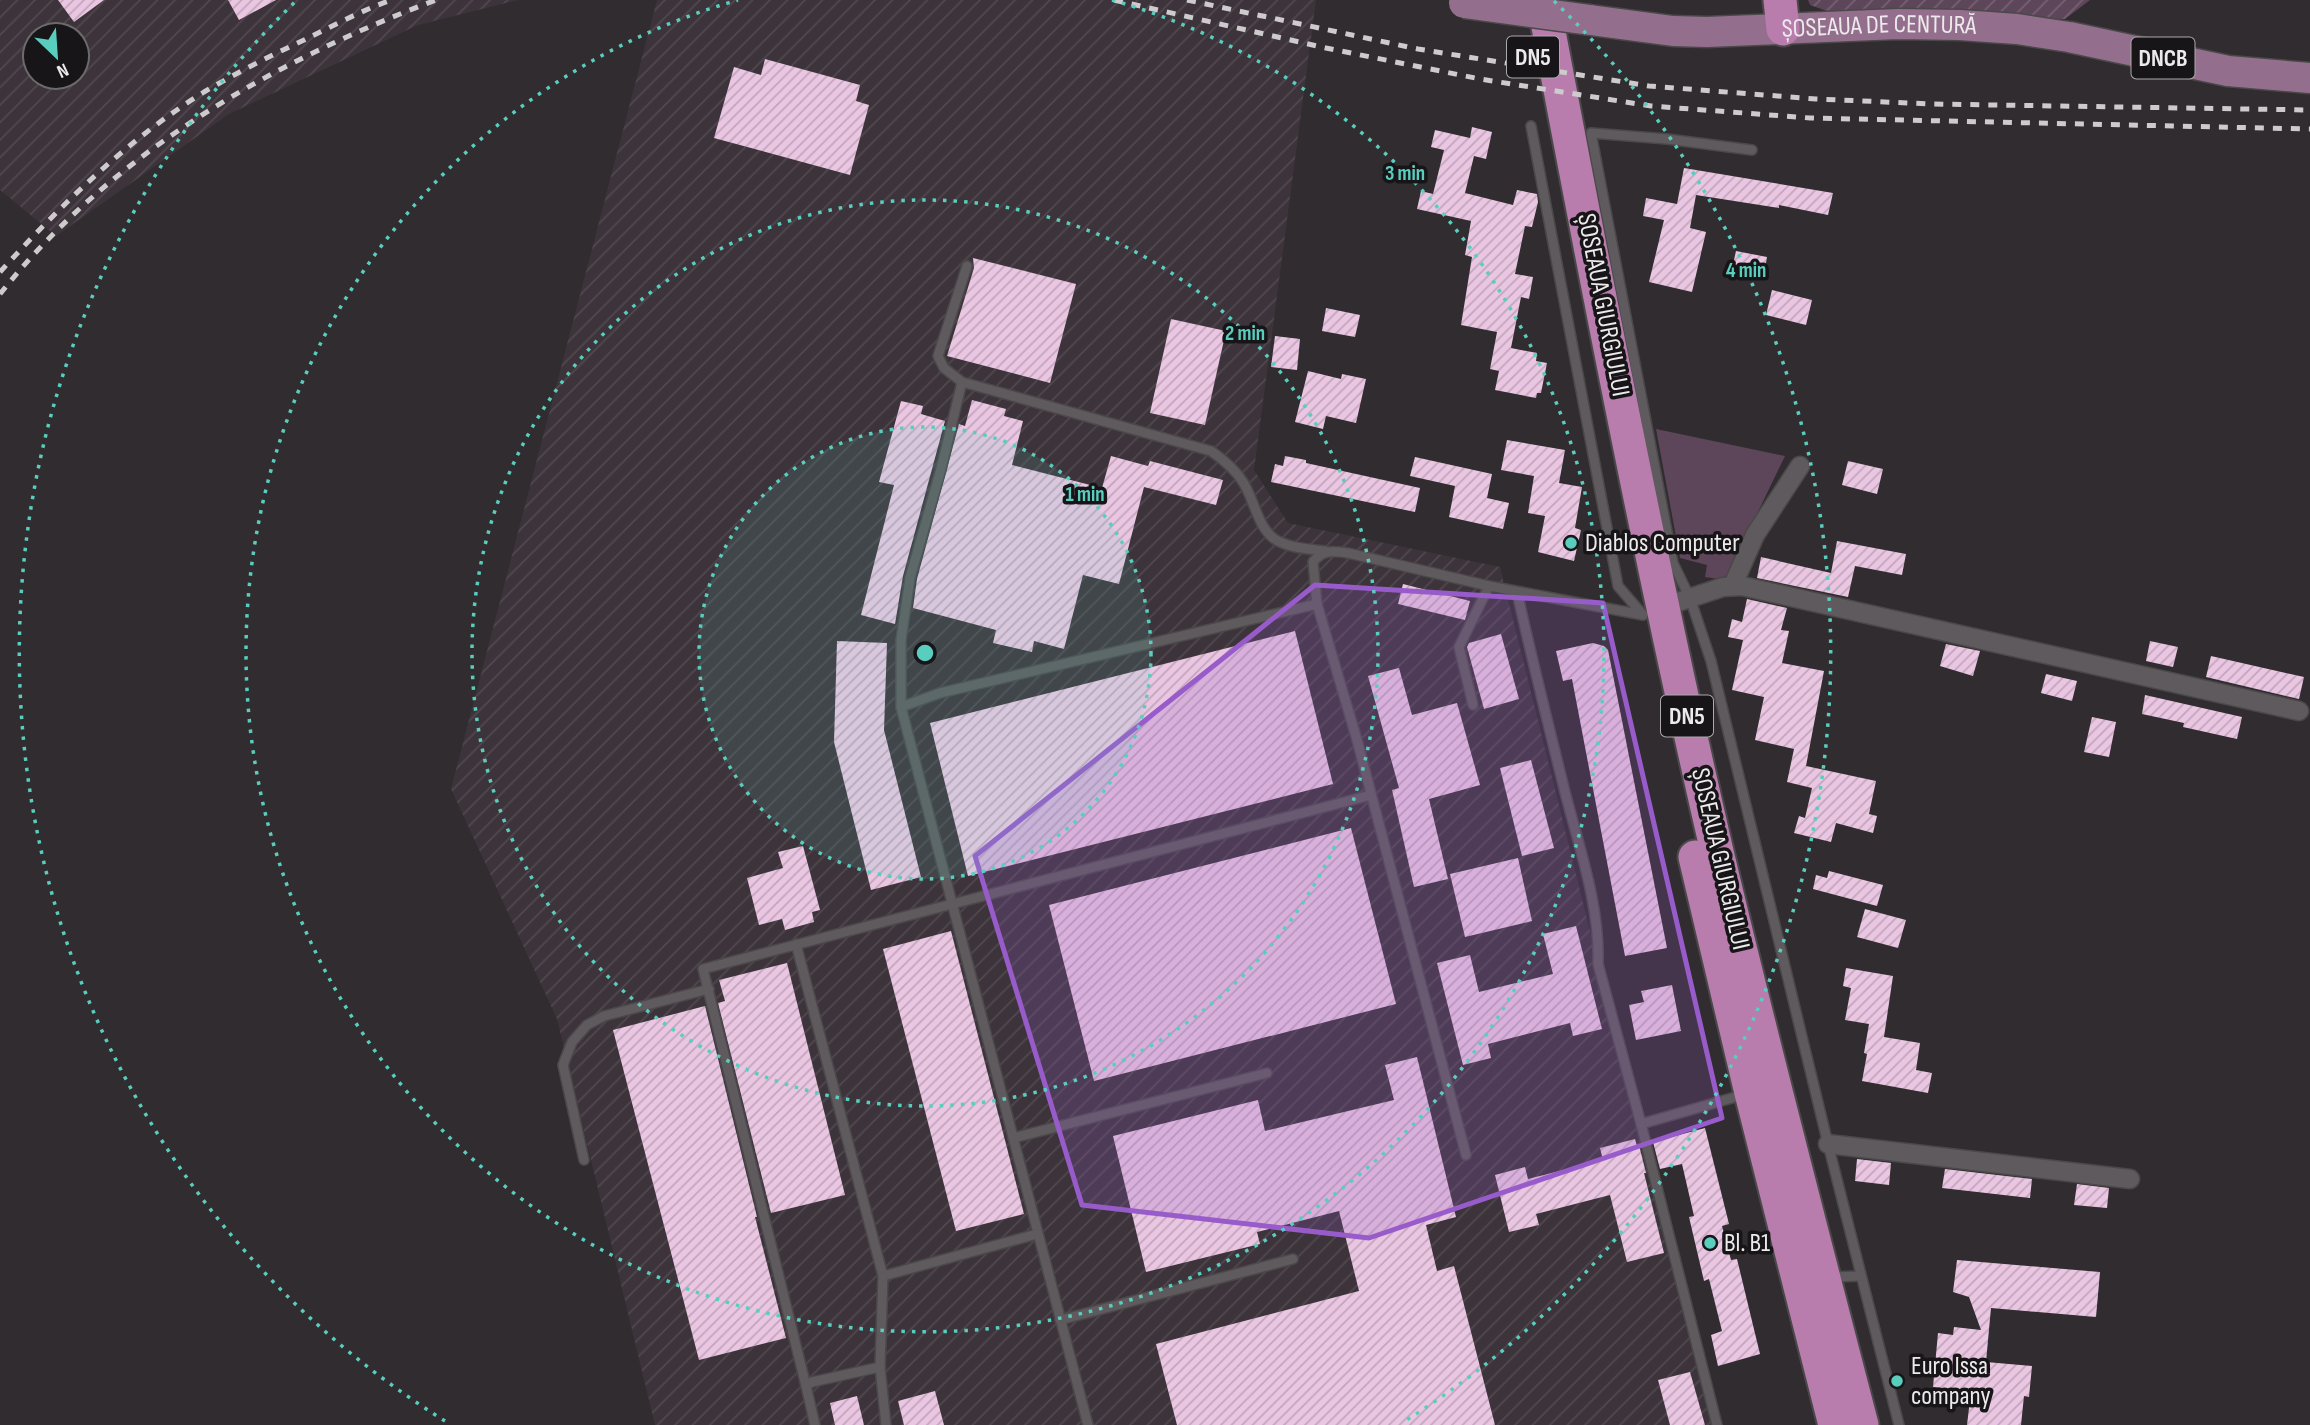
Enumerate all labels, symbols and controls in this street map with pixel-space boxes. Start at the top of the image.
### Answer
street label: ȘOSEAUA DE CENTURĂ [1781,8,1978,44]
north arrow [21,21,91,91]
road number: DN5 [1507,36,1559,78]
road number: DNCB [2132,38,2194,78]
text: N [53,57,72,83]
text: 3 min [1385,161,1425,186]
street label: ȘOSEAUA GIURGIULUI [1570,211,1636,399]
text: 4 min [1726,258,1766,283]
text: 2 min [1225,321,1265,346]
text: 1 min [1065,482,1105,507]
place label: Diablos Computer [1585,528,1740,559]
marker: Diablos Computer [1563,535,1579,551]
centre of rings [913,641,937,665]
road number: DN5 [1661,696,1713,736]
street label: ȘOSEAUA GIURGIULUI [1684,765,1756,953]
place label: Bl. B1 [1724,1228,1770,1259]
marker: Bl. B1 [1702,1235,1718,1251]
place label: Euro Issa company [1911,1351,1991,1412]
marker: Euro Issa company [1889,1373,1905,1389]

